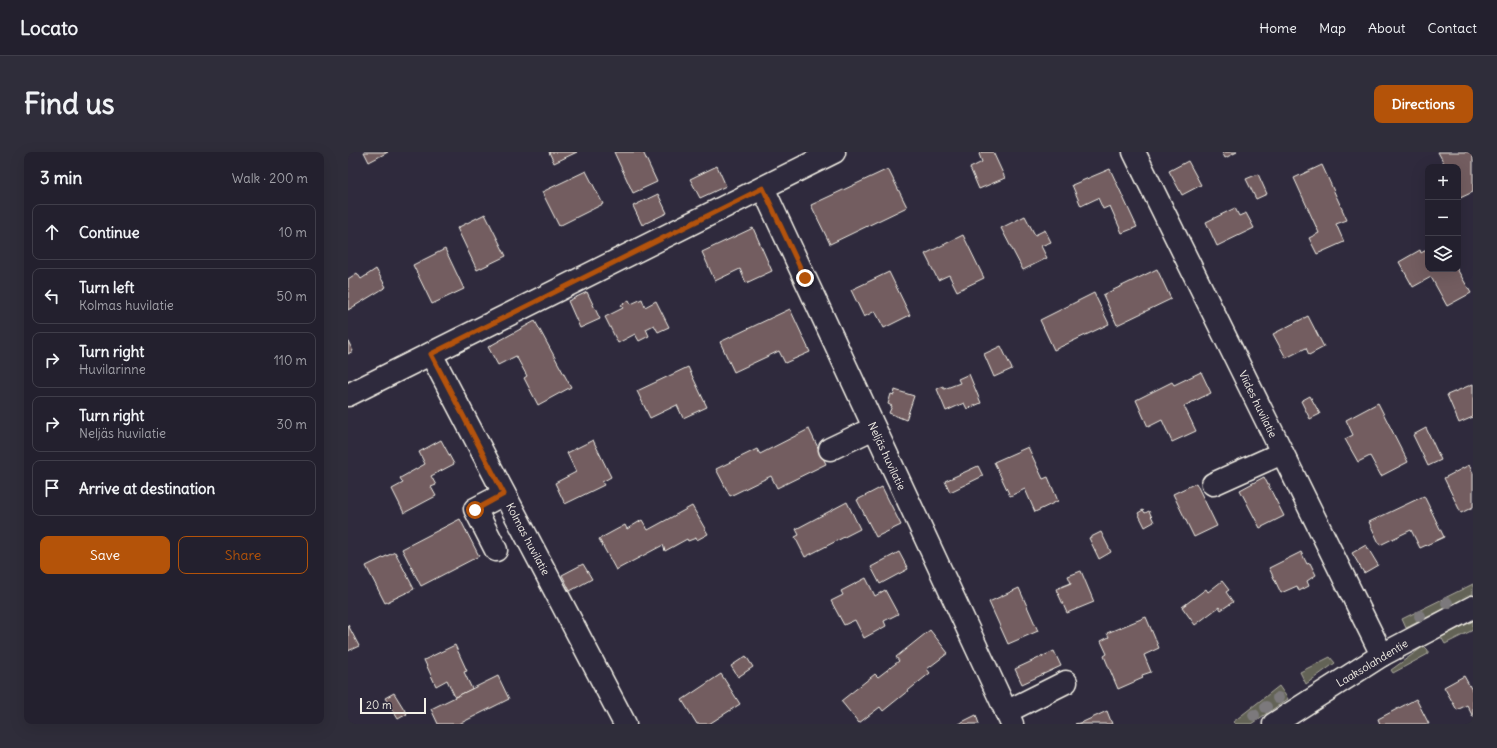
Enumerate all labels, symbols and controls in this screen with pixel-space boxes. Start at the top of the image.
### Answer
text: Locato [20,16,78,40]
text: Home [1259,19,1297,37]
text: Map [1319,19,1346,37]
text: About [1368,19,1406,37]
text: Contact [1428,19,1477,37]
button: Directions [1374,85,1473,123]
text: Find us [24,86,115,122]
map controls [1425,164,1461,272]
button: + [1425,164,1461,200]
text: 3 min [40,167,82,189]
text: Walk · 200 m [232,170,308,187]
button: − [1425,200,1461,236]
icon: ahead [41,221,63,243]
text: Continue [79,223,140,242]
text: 10 m [279,224,307,241]
button: layers [1425,236,1461,272]
route end [796,269,814,287]
text: Turn left [79,278,134,297]
icon: left [41,285,63,307]
text: 50 m [276,288,307,305]
text: Kolmas huvilatie [79,297,174,314]
text: Turn right [79,342,144,361]
icon: right [41,349,63,371]
text: 110 m [274,352,307,369]
text: Huvilarinne [79,361,146,378]
street label: Viides huvilatie [1236,368,1280,440]
text: Turn right [79,406,144,425]
icon: right [41,413,63,435]
text: 30 m [277,416,307,433]
street label: Neljäs huvilatie [865,420,909,492]
text: Neljäs huvilatie [79,425,166,442]
icon: arrive [41,477,63,499]
text: Arrive at destination [79,479,215,498]
street label: Kolmas huvilatie [503,500,553,578]
route start [466,501,484,519]
button: Save [40,536,170,574]
button: Share [178,536,308,574]
street label: Laaksolahdentie [1334,636,1410,690]
scale bar [360,696,426,715]
text: 20 m [366,698,392,712]

